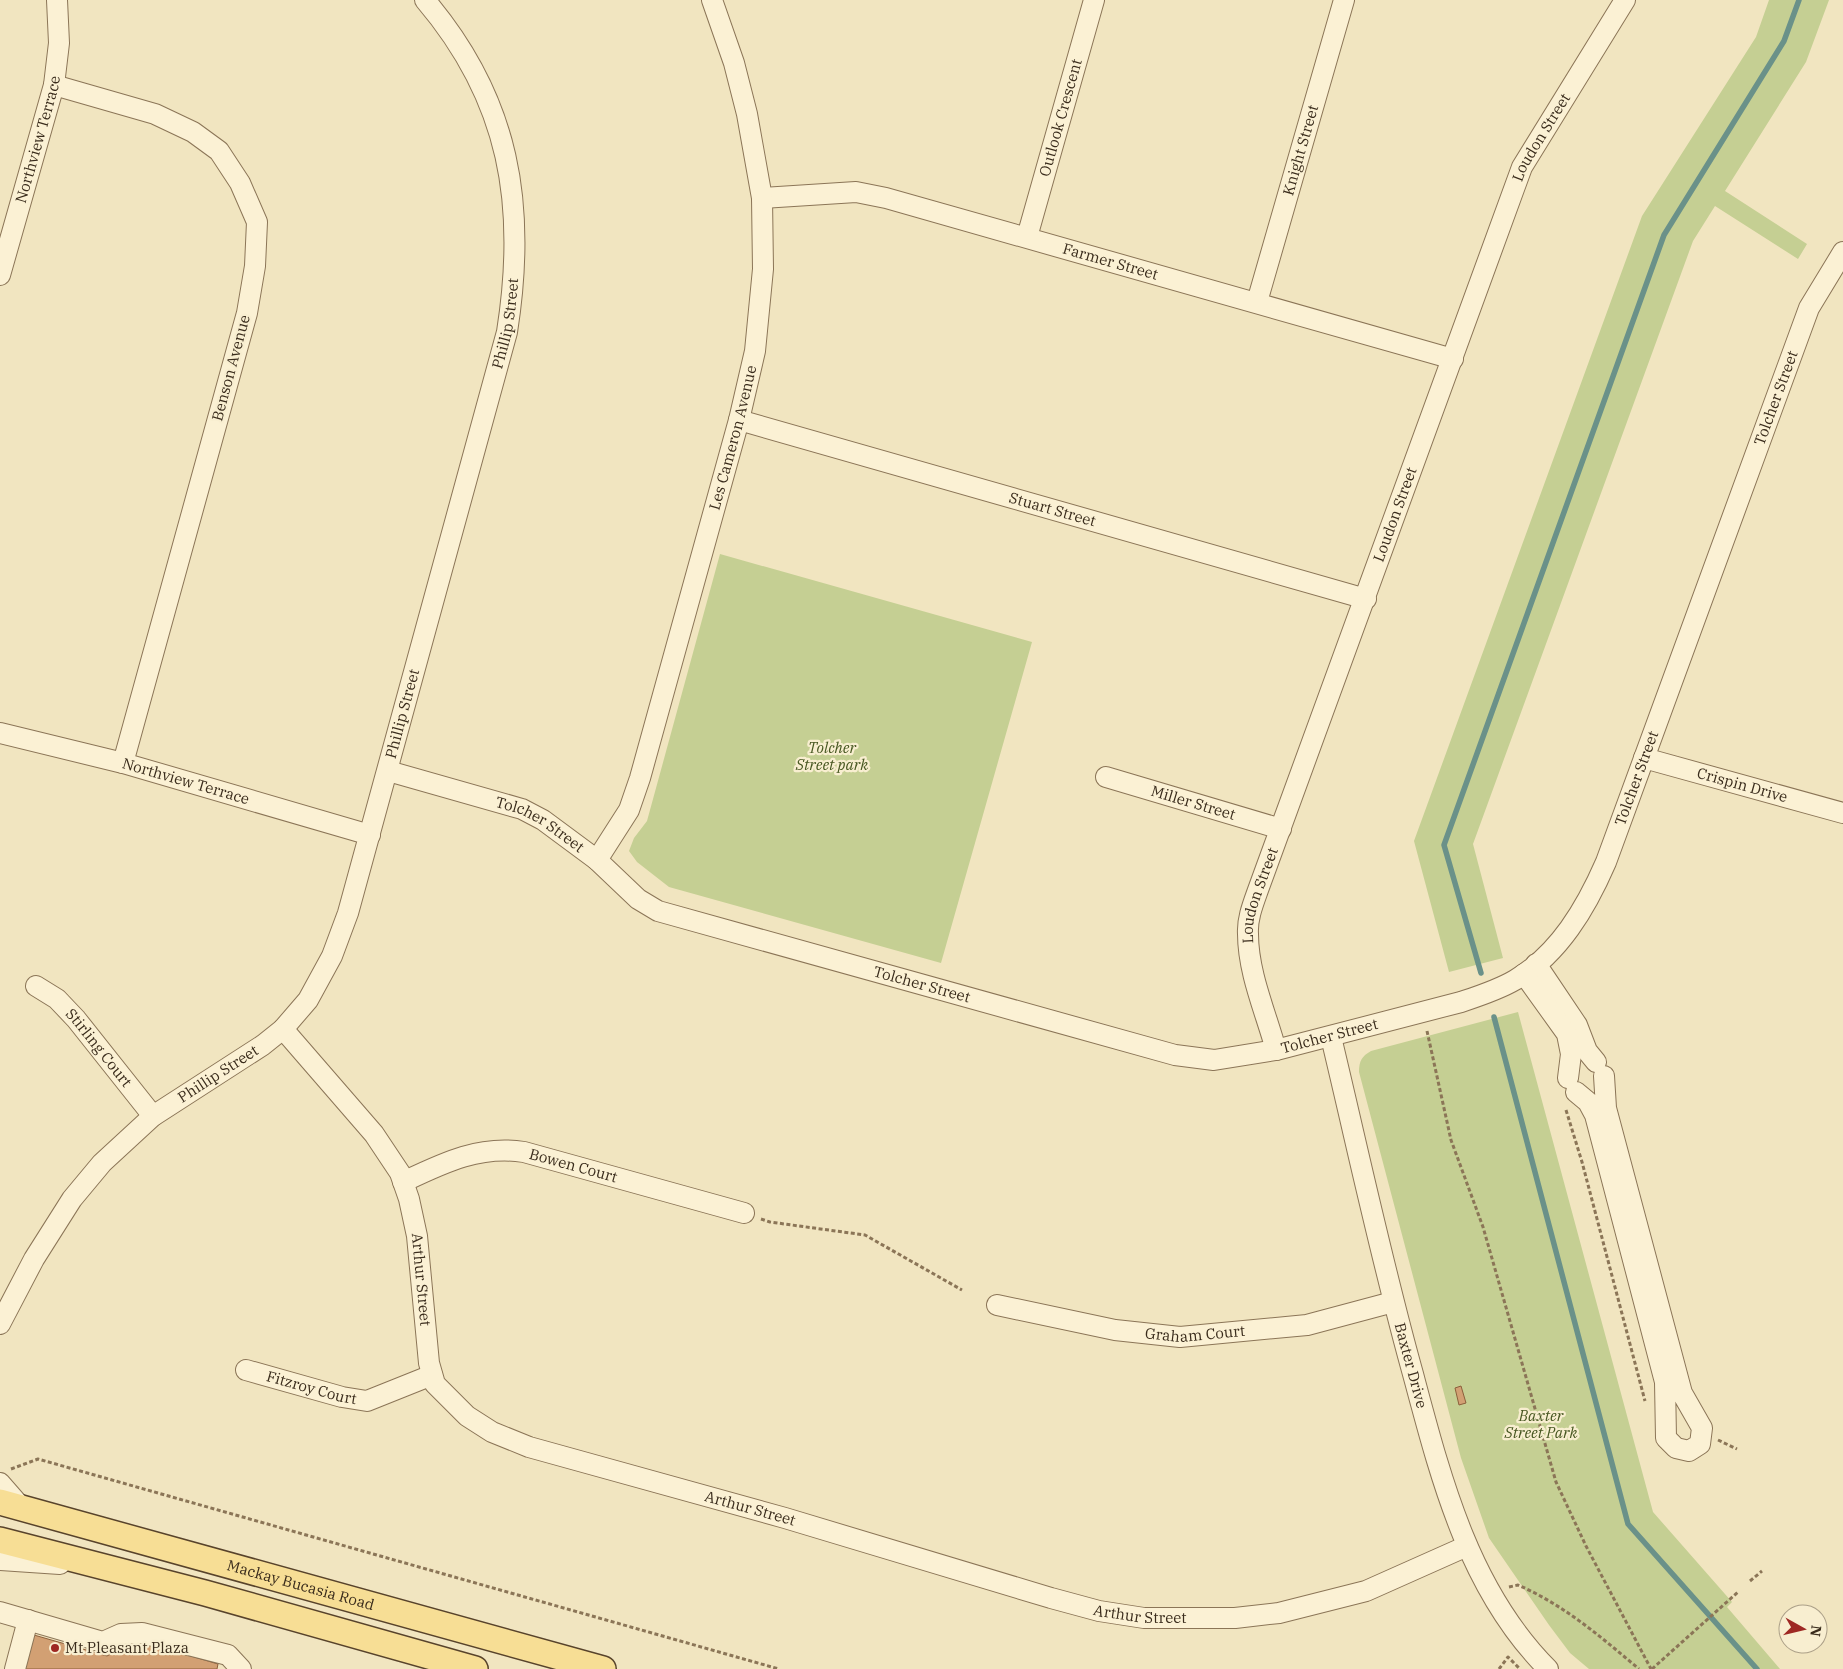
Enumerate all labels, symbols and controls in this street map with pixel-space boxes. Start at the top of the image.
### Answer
street label: Outlook Crescent [1035,57,1086,178]
street label: Northview Terrace [11,75,64,205]
street label: Loudon Street [1508,90,1574,184]
street label: Knight Street [1278,103,1322,197]
street label: Farmer Street [1061,239,1160,284]
street label: Phillip Street [487,277,522,371]
street label: Benson Avenue [207,313,254,423]
street label: Tolcher Street [1749,348,1802,448]
street label: Les Cameron Avenue [705,363,760,512]
street label: Loudon Street [1369,464,1421,564]
street label: Stuart Street [1007,488,1098,530]
street label: Phillip Street [381,667,423,761]
street label: Tolcher Street [1610,728,1662,828]
park label: Tolcher Street park [795,738,868,774]
street label: Northview Terrace [120,753,252,808]
street label: Crispin Drive [1695,763,1790,806]
street label: Miller Street [1149,781,1238,824]
street label: Tolcher Street [493,792,588,856]
street label: Loudon Street [1238,845,1282,944]
street label: Tolcher Street [871,961,973,1007]
street label: Stirling Court [62,1004,136,1091]
street label: Tolcher Street [1279,1014,1380,1057]
street label: Phillip Street [174,1041,262,1107]
street label: Bowen Court [527,1144,620,1186]
street label: Arthur Street [408,1232,435,1327]
street label: Baxter Drive [1391,1320,1432,1410]
street label: Graham Court [1144,1321,1246,1346]
street label: Fitzroy Court [264,1366,358,1408]
park label: Baxter Street Park [1503,1406,1578,1442]
street label: Arthur Street [703,1486,798,1530]
street label: Mackay Bucasia Road [225,1555,377,1614]
street label: Arthur Street [1092,1600,1187,1627]
north arrow [1778,1604,1828,1654]
text: N [1806,1624,1826,1638]
place label: Mt Pleasant Plaza [65,1638,189,1657]
marker: Mt Pleasant Plaza [49,1642,61,1654]

